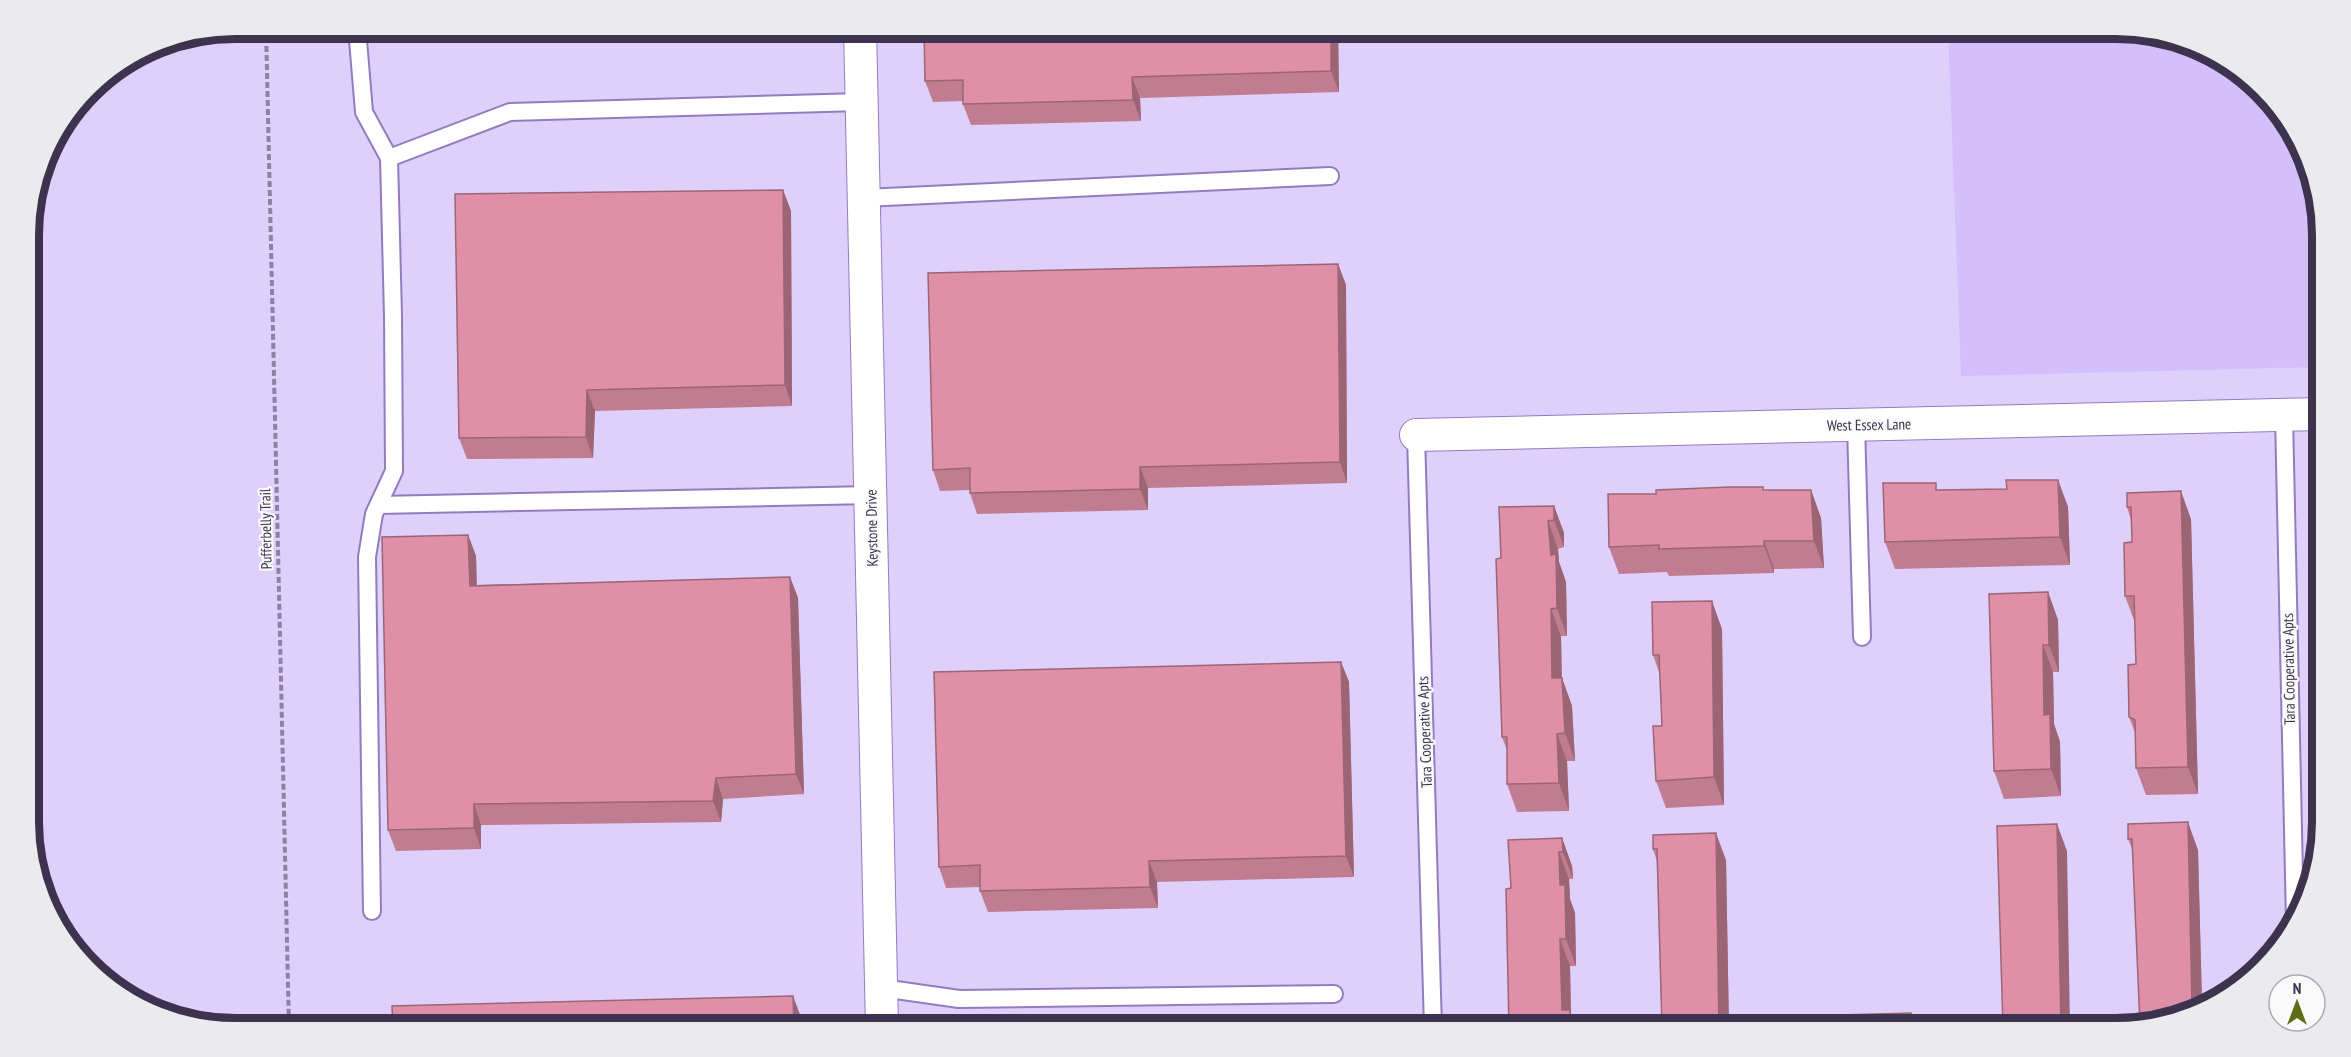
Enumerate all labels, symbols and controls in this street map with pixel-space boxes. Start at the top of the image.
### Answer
street label: West Essex Lane [1827,414,1911,435]
street label: Pufferbelly Trail [255,488,276,570]
street label: Keystone Drive [861,489,882,567]
street label: Tara Cooperative Apts [2278,613,2299,725]
street label: Tara Cooperative Apts [1413,676,1436,788]
north arrow [2267,973,2327,1033]
text: N [2293,978,2301,998]

